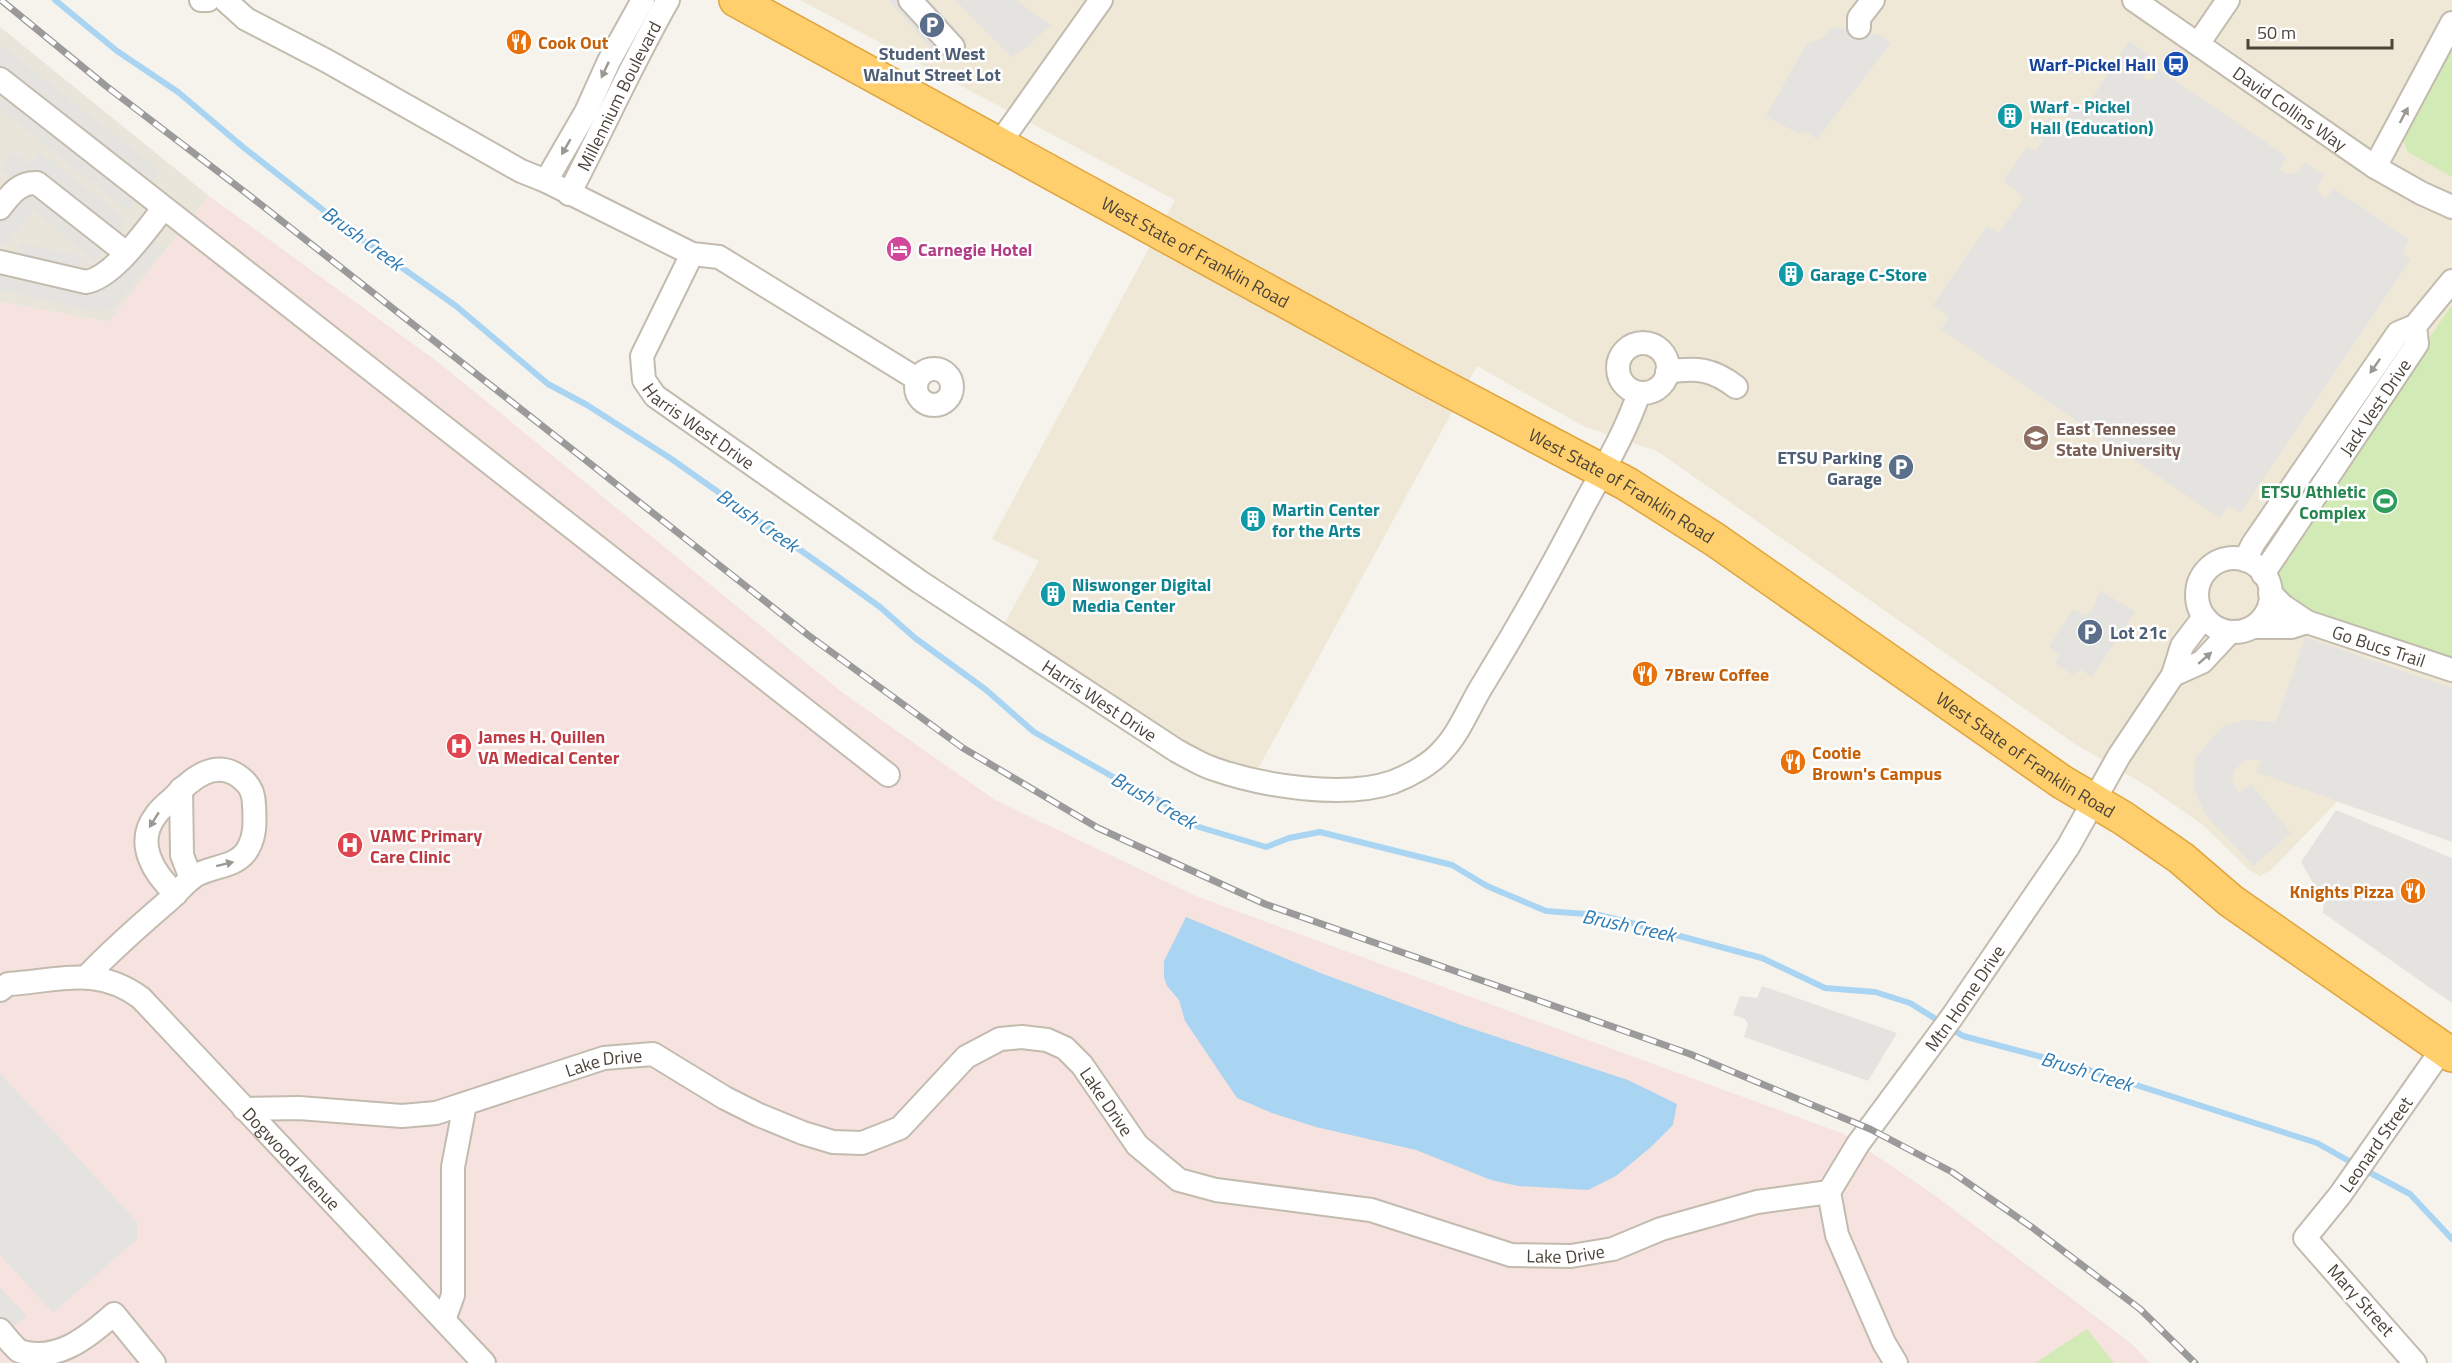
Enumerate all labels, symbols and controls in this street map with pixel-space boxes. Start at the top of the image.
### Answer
parking icon: Student West Walnut Street Lot [917,10,947,40]
scale bar [2248,12,2392,50]
street label: Millennium Boulevard [570,16,668,175]
text: 50 m [2257,19,2296,46]
restaurant icon: Cook Out [504,27,534,57]
place label: Cook Out [538,29,609,56]
place label: Student West Walnut Street Lot [863,40,1001,88]
bus stop icon: Warf-Pickel Hall [2161,49,2191,79]
place label: Warf-Pickel Hall [2029,51,2156,78]
street label: David Collins Way [2228,59,2353,157]
one-way arrow [600,61,610,79]
place label: Warf - Pickel Hall (Education) [2030,93,2154,141]
building icon: Warf - Pickel Hall (Education) [1995,101,2025,131]
one-way arrow [2399,107,2409,124]
one-way arrow [560,139,571,155]
street label: West State of Franklin Road [1097,189,1294,314]
water label: Brush Creek [316,198,412,279]
hotel icon: Carnegie Hotel [884,234,914,264]
place label: Carnegie Hotel [918,236,1032,263]
building icon: Garage C-Store [1776,259,1806,289]
place label: Garage C-Store [1810,261,1927,288]
street label: Jack Vest Drive [2333,353,2417,461]
one-way arrow [2370,357,2381,374]
street label: Harris West Drive [636,377,760,476]
place label: East Tennessee State University [2056,415,2181,463]
street label: West State of Franklin Road [1524,421,1720,550]
school or university icon: East Tennessee State University [2021,423,2051,453]
place label: ETSU Parking Garage [1777,444,1882,492]
parking icon: ETSU Parking Garage [1886,452,1916,482]
place label: ETSU Athletic Complex [2261,478,2366,526]
water label: Brush Creek [710,480,807,561]
sports icon: ETSU Athletic Complex [2370,486,2400,516]
place label: Martin Center for the Arts [1272,496,1380,544]
building icon: Martin Center for the Arts [1238,504,1268,534]
place label: Niswonger Digital Media Center [1072,571,1211,619]
building icon: Niswonger Digital Media Center [1038,579,1068,609]
parking icon: Lot 21c [2075,617,2105,647]
street label: Go Bucs Trail [2329,618,2429,674]
place label: Lot 21c [2110,619,2167,646]
street label: Harris West Drive [1037,652,1163,748]
one-way arrow [2197,652,2212,665]
restaurant icon: 7Brew Coffee [1630,659,1660,689]
place label: 7Brew Coffee [1664,661,1769,688]
street label: West State of Franklin Road [1931,685,2120,824]
place label: James H. Quillen VA Medical Center [478,723,620,771]
hospital icon: James H. Quillen VA Medical Center [444,731,474,761]
place label: Cootie Brown's Campus [1812,739,1942,787]
restaurant icon: Cootie Brown's Campus [1778,747,1808,777]
water label: Brush Creek [1105,763,1204,838]
one-way arrow [148,812,159,828]
place label: VAMC Primary Care Clinic [370,822,482,870]
hospital icon: VAMC Primary Care Clinic [335,830,365,860]
one-way arrow [216,859,234,869]
restaurant icon: Knights Pizza [2398,876,2428,906]
place label: Knights Pizza [2289,878,2394,905]
water label: Brush Creek [1580,900,1680,950]
street label: Mtn Home Drive [1918,939,2011,1057]
street label: Lake Drive [561,1041,643,1083]
water label: Brush Creek [2037,1042,2139,1100]
street label: Lake Drive [1074,1061,1140,1141]
street label: Leonard Street [2332,1090,2419,1198]
street label: Dogwood Avenue [236,1101,347,1216]
street label: Lake Drive [1526,1237,1607,1270]
street label: Mary Street [2321,1258,2401,1343]

